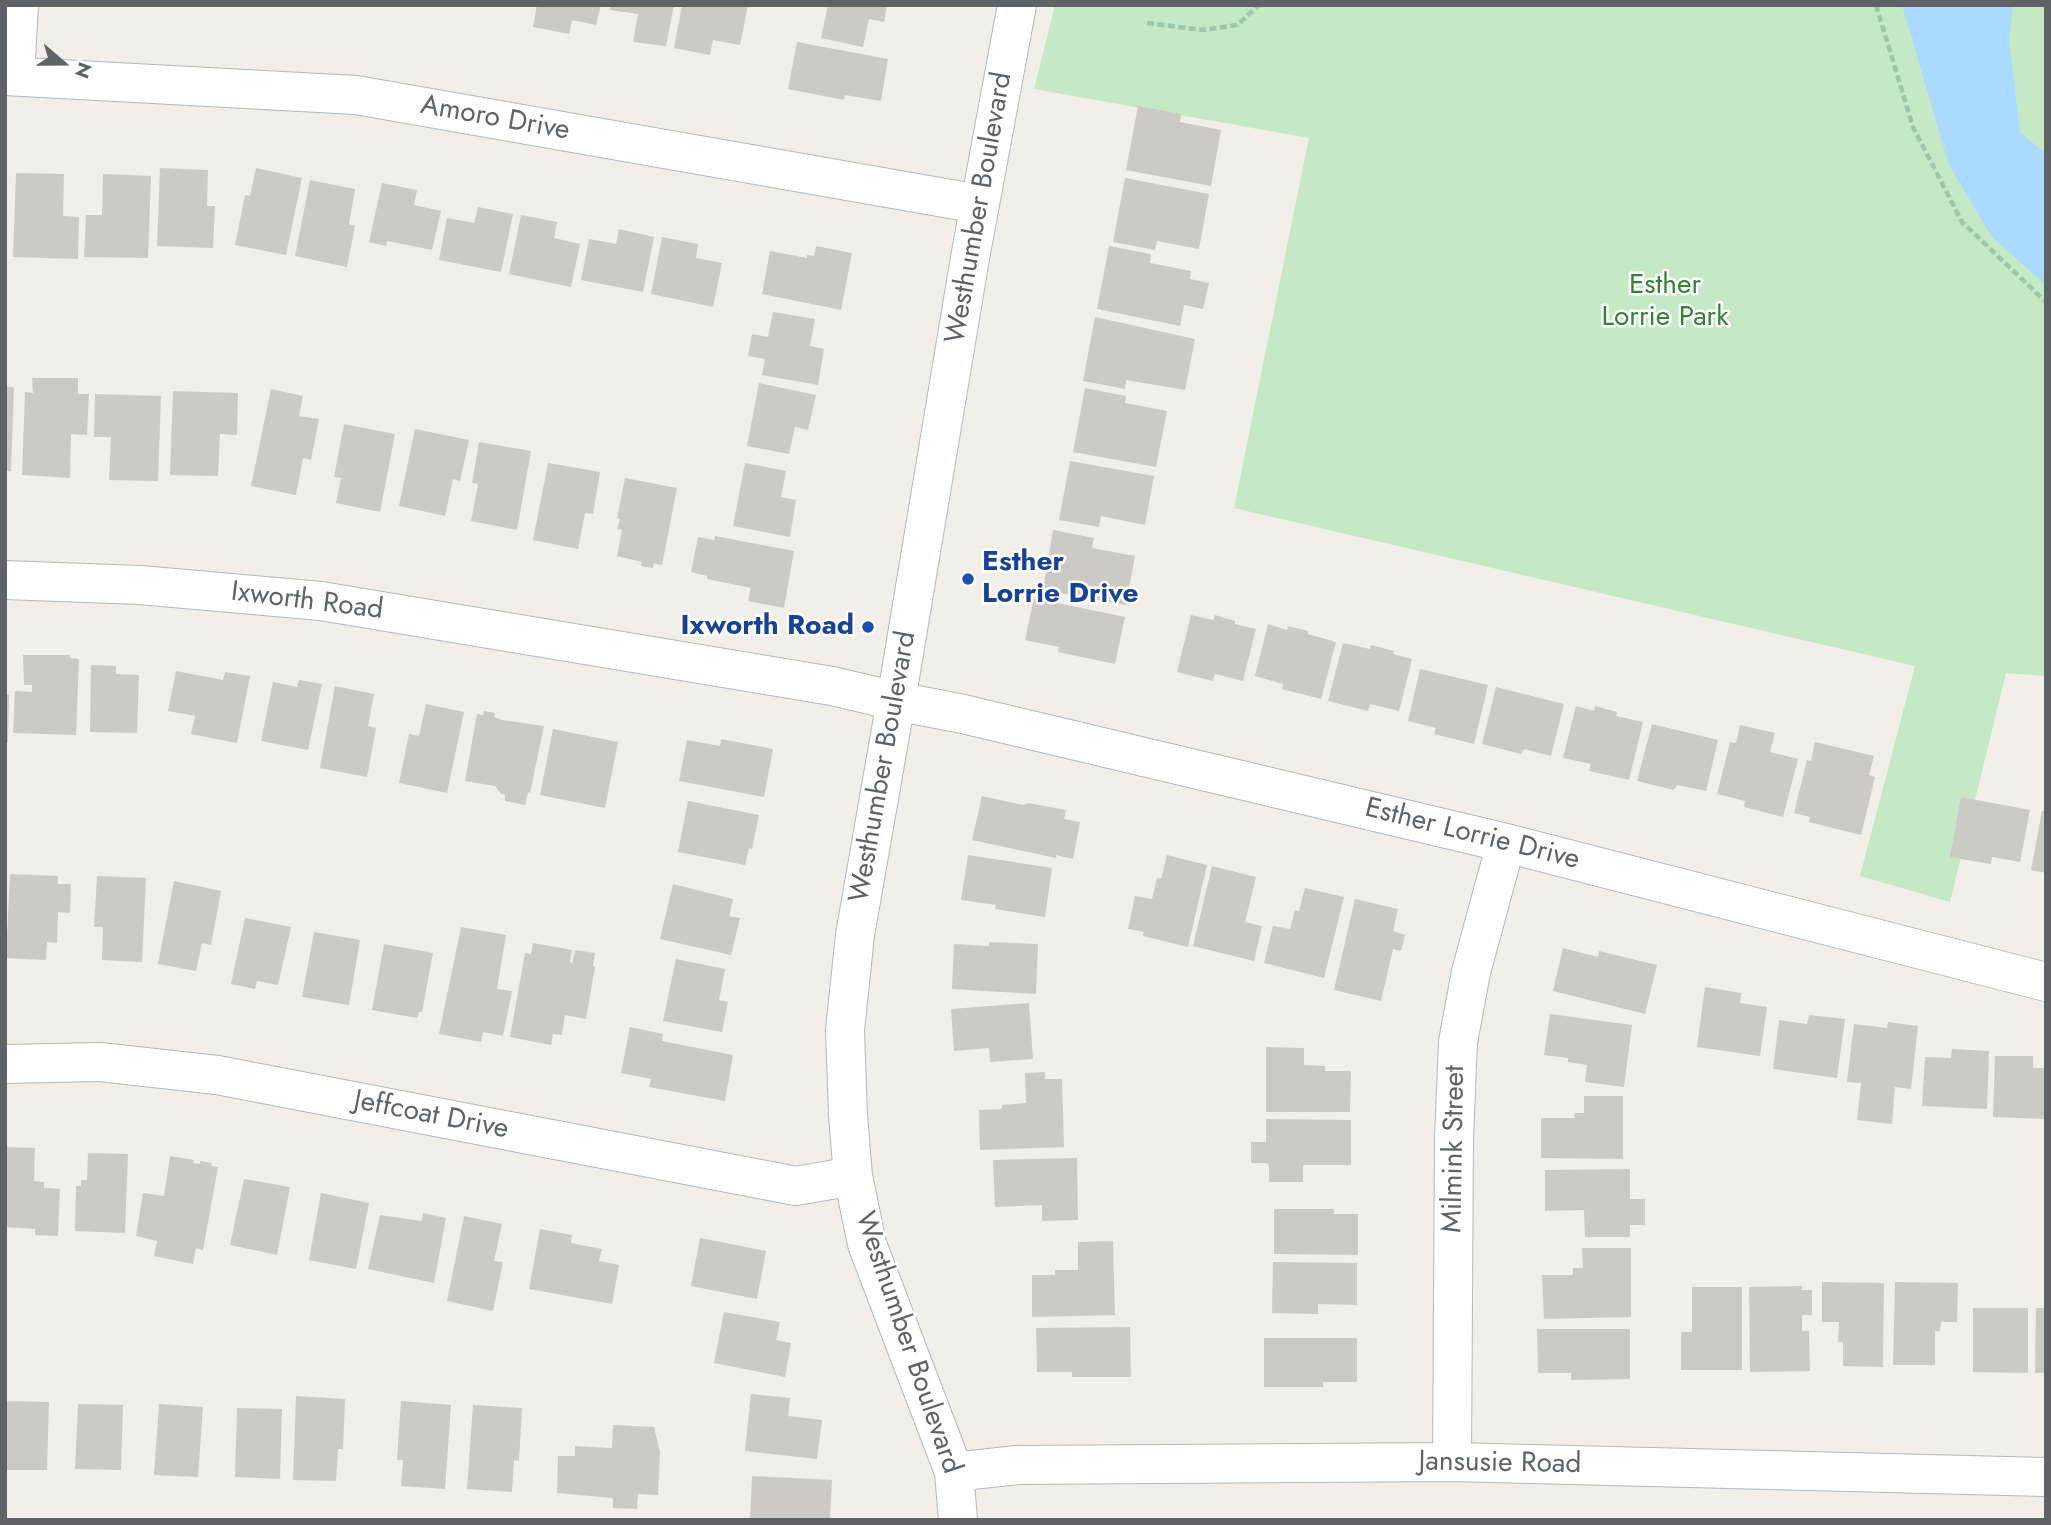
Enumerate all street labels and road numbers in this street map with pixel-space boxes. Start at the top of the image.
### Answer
street label: Westhumber Boulevard [940,70,1020,346]
street label: Amoro Drive [418,89,572,149]
street label: Ixworth Road [229,576,385,628]
street label: Westhumber Boulevard [844,629,924,905]
street label: Esther Lorrie Drive [1361,792,1583,878]
street label: Milmink Street [1437,1065,1473,1233]
street label: Jeffcoat Drive [351,1085,511,1147]
street label: Westhumber Boulevard [846,1208,968,1478]
street label: Jansusie Road [1418,1446,1582,1482]

